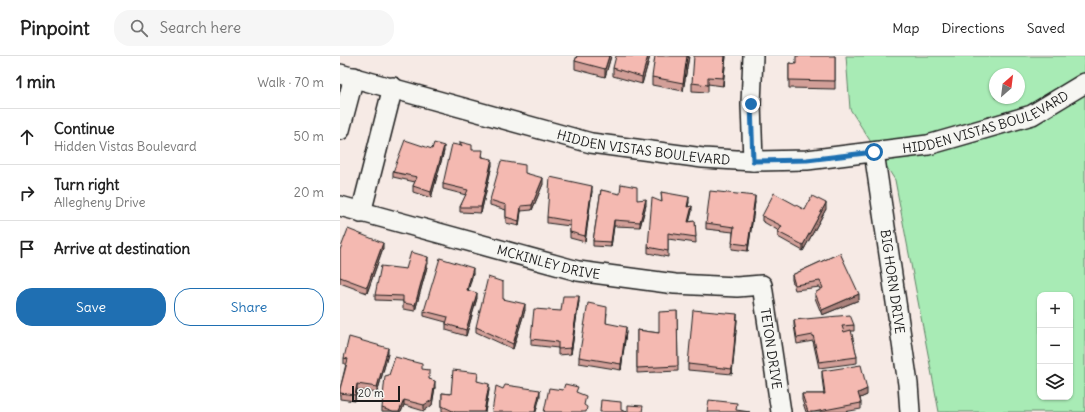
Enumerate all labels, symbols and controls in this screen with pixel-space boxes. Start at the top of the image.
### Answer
search box [114,10,394,46]
text: Pinpoint [20,16,90,40]
icon: search [128,17,150,39]
text: Search here [160,18,241,37]
text: Map [892,19,919,37]
text: Directions [941,19,1005,37]
text: Saved [1027,19,1065,37]
north arrow [989,68,1025,104]
text: 1 min [16,71,55,93]
text: Walk · 70 m [257,74,324,91]
street label: HIDDEN VISTAS BOULEVARD [901,87,1071,157]
route end [742,95,760,113]
text: Continue [54,119,115,138]
icon: ahead [16,126,38,148]
street label: HIDDEN VISTAS BOULEVARD [555,126,731,168]
text: 50 m [293,128,324,145]
text: Hidden Vistas Boulevard [54,138,197,155]
route start [865,143,883,161]
text: Turn right [54,175,119,194]
icon: right [16,182,38,204]
text: 20 m [294,184,324,201]
text: Allegheny Drive [54,194,146,211]
street label: BIG HORN DRIVE [877,228,909,335]
icon: arrive [16,238,38,260]
text: Arrive at destination [54,239,190,258]
street label: MCKINLEY DRIVE [495,241,601,282]
button: Save [16,288,166,326]
button: Share [174,288,324,326]
map controls [1037,292,1073,400]
button: + [1037,292,1073,328]
street label: TETON DRIVE [757,307,786,391]
button: − [1037,328,1073,364]
button: layers [1037,364,1073,400]
scale bar [352,384,400,403]
text: 20 m [358,386,384,400]

